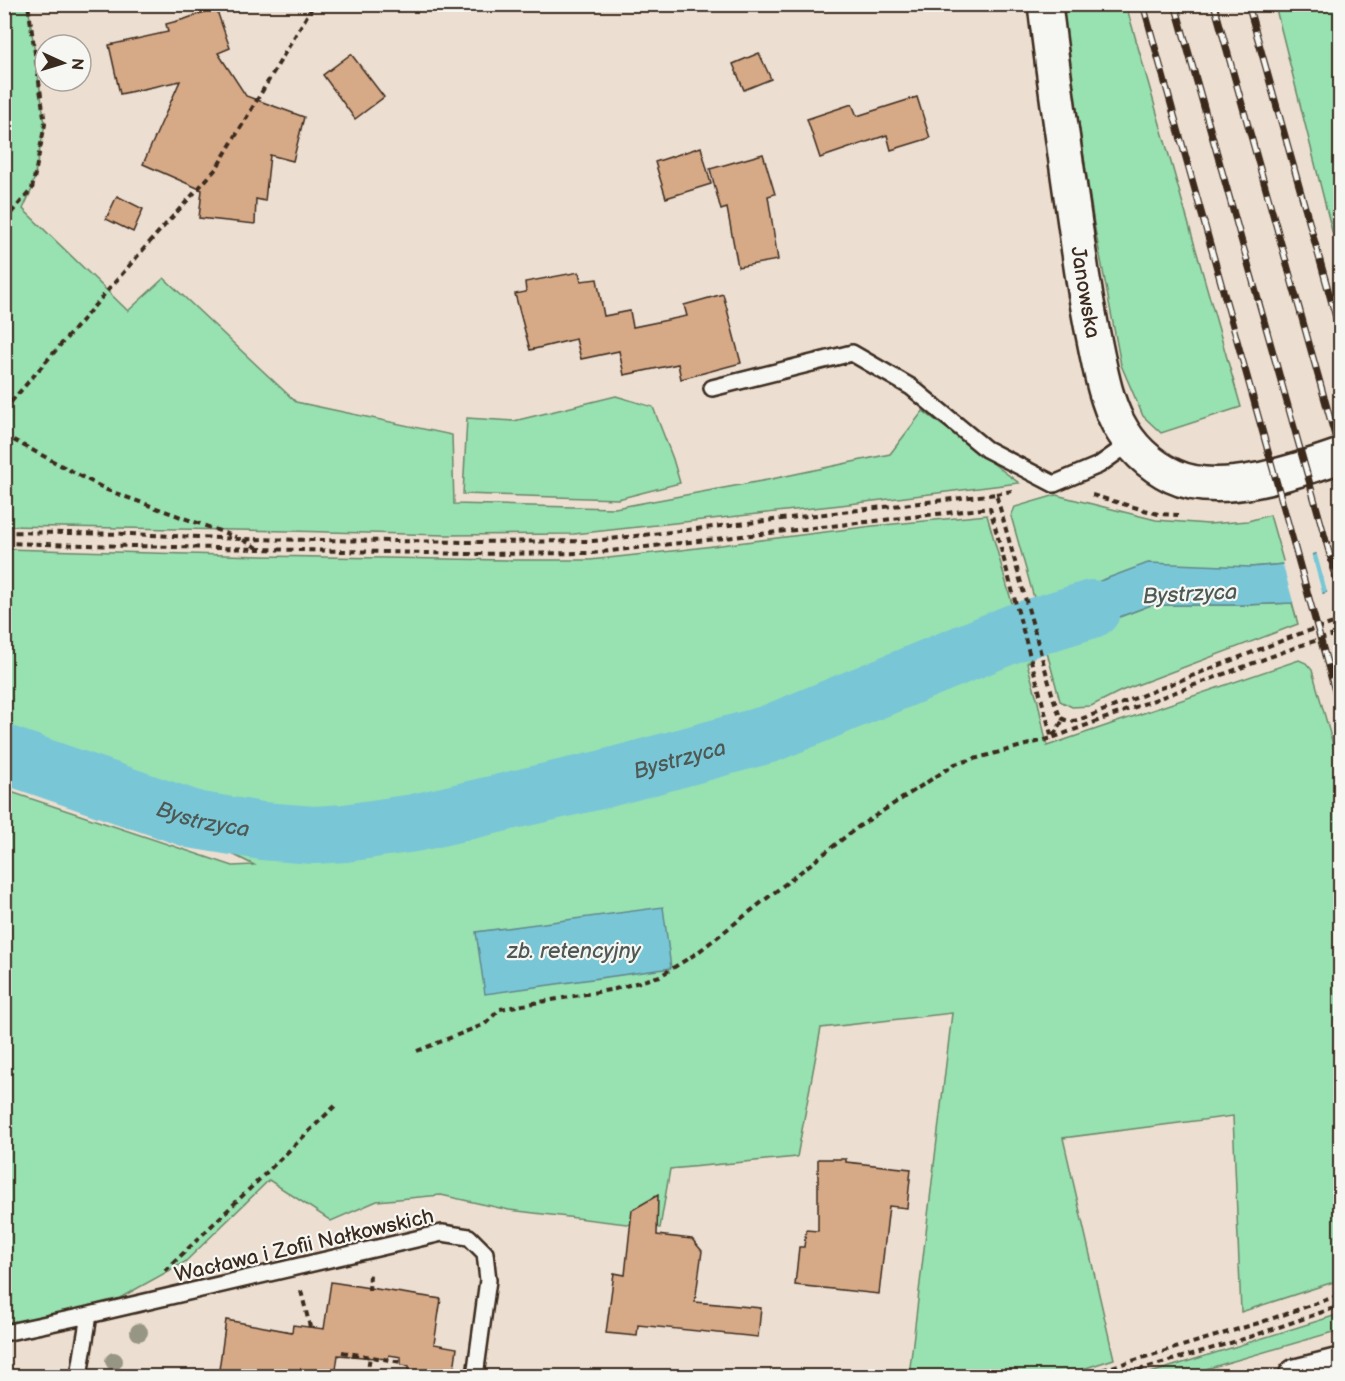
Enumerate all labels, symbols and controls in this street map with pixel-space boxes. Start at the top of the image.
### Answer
north arrow [33,33,93,93]
text: N [67,57,86,71]
street label: Janowska [1065,245,1105,340]
water label: Bystrzyca [1142,579,1238,610]
water label: Bystrzyca [630,734,729,785]
water label: Bystrzyca [153,796,252,844]
water label: zb. retencyjny [507,938,642,965]
street label: Wacława i Zofii Nałkowskich [172,1203,436,1288]

